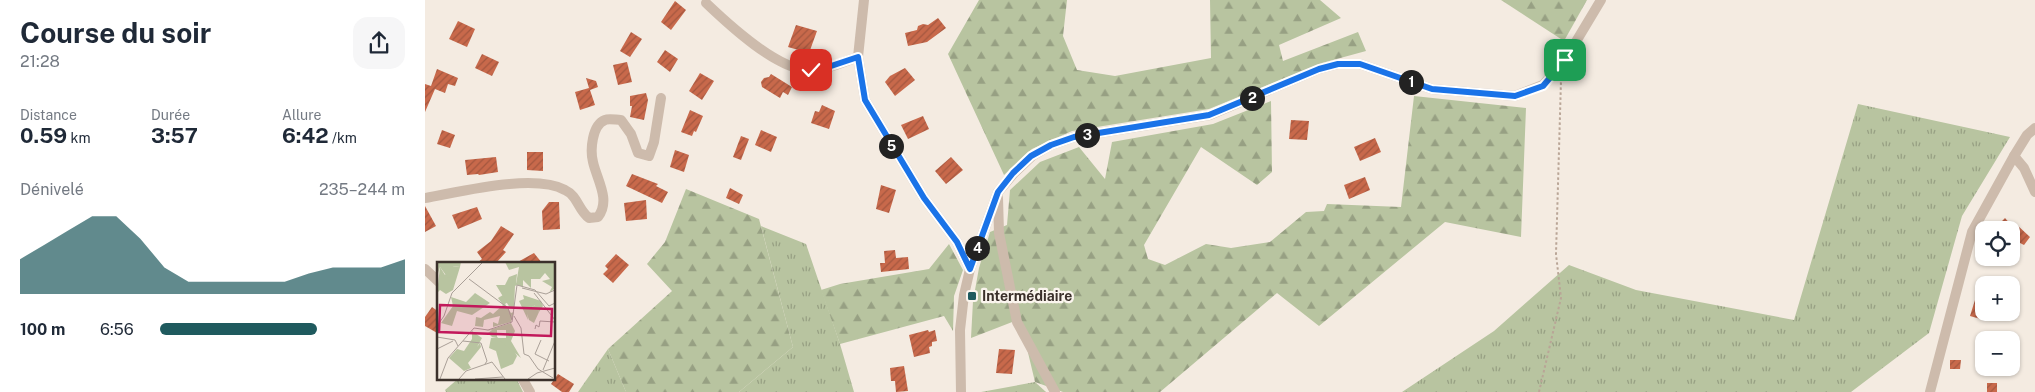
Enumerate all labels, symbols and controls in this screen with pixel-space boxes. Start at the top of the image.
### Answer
text: Course du soir [20,16,211,49]
button: share [353,17,405,69]
pin [1544,39,1586,81]
icon: arrive [1551,46,1579,74]
pin [790,49,832,91]
text: 21:28 [20,52,60,71]
icon: check [797,56,825,84]
pin: 1 [1399,70,1423,94]
text: 1 [1409,74,1415,90]
pin: 2 [1239,86,1265,110]
text: 2 [1248,90,1257,106]
text: Distance [20,107,77,123]
text: Durée [151,107,190,123]
text: Allure [282,107,322,123]
pin: 3 [1075,122,1099,148]
text: 0.59 [20,123,67,148]
text: 3:57 [151,123,198,148]
text: 6:42 [282,123,329,148]
text: 3 [1083,127,1092,143]
text: km [67,130,91,146]
text: /km [329,130,357,146]
pin: 5 [879,134,903,158]
text: 5 [887,138,896,154]
text: Dénivelé [20,180,84,199]
text: 235–244 m [319,180,405,199]
map controls [1975,221,2020,376]
button: locate [1975,221,2020,266]
pin: 4 [965,236,989,260]
text: 4 [973,240,982,256]
inset map [437,262,555,380]
button: + [1975,276,2020,321]
place label: Intermédiaire [982,288,1072,304]
marker: Intermédiaire [966,290,978,302]
text: 100 m [20,320,65,339]
text: 6:56 [100,320,134,339]
button: − [1975,331,2020,376]

